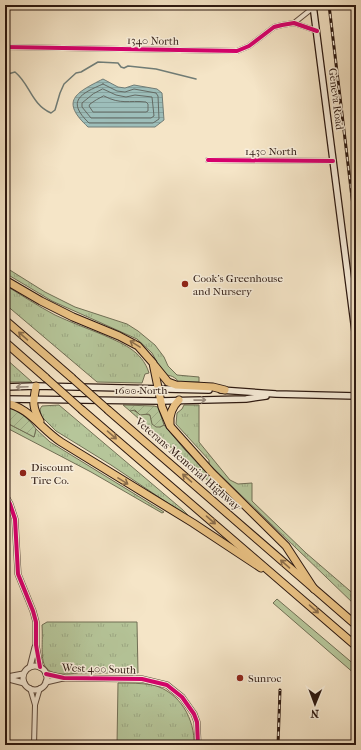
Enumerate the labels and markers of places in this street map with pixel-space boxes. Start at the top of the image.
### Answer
place label: Cook's Greenhouse and Nursery [193,272,283,298]
marker: Cook's Greenhouse and Nursery [180,279,190,289]
place label: Discount Tire Co. [31,461,74,487]
marker: Discount Tire Co. [18,468,28,478]
place label: Sunroc [248,672,281,685]
marker: Sunroc [235,673,245,683]

